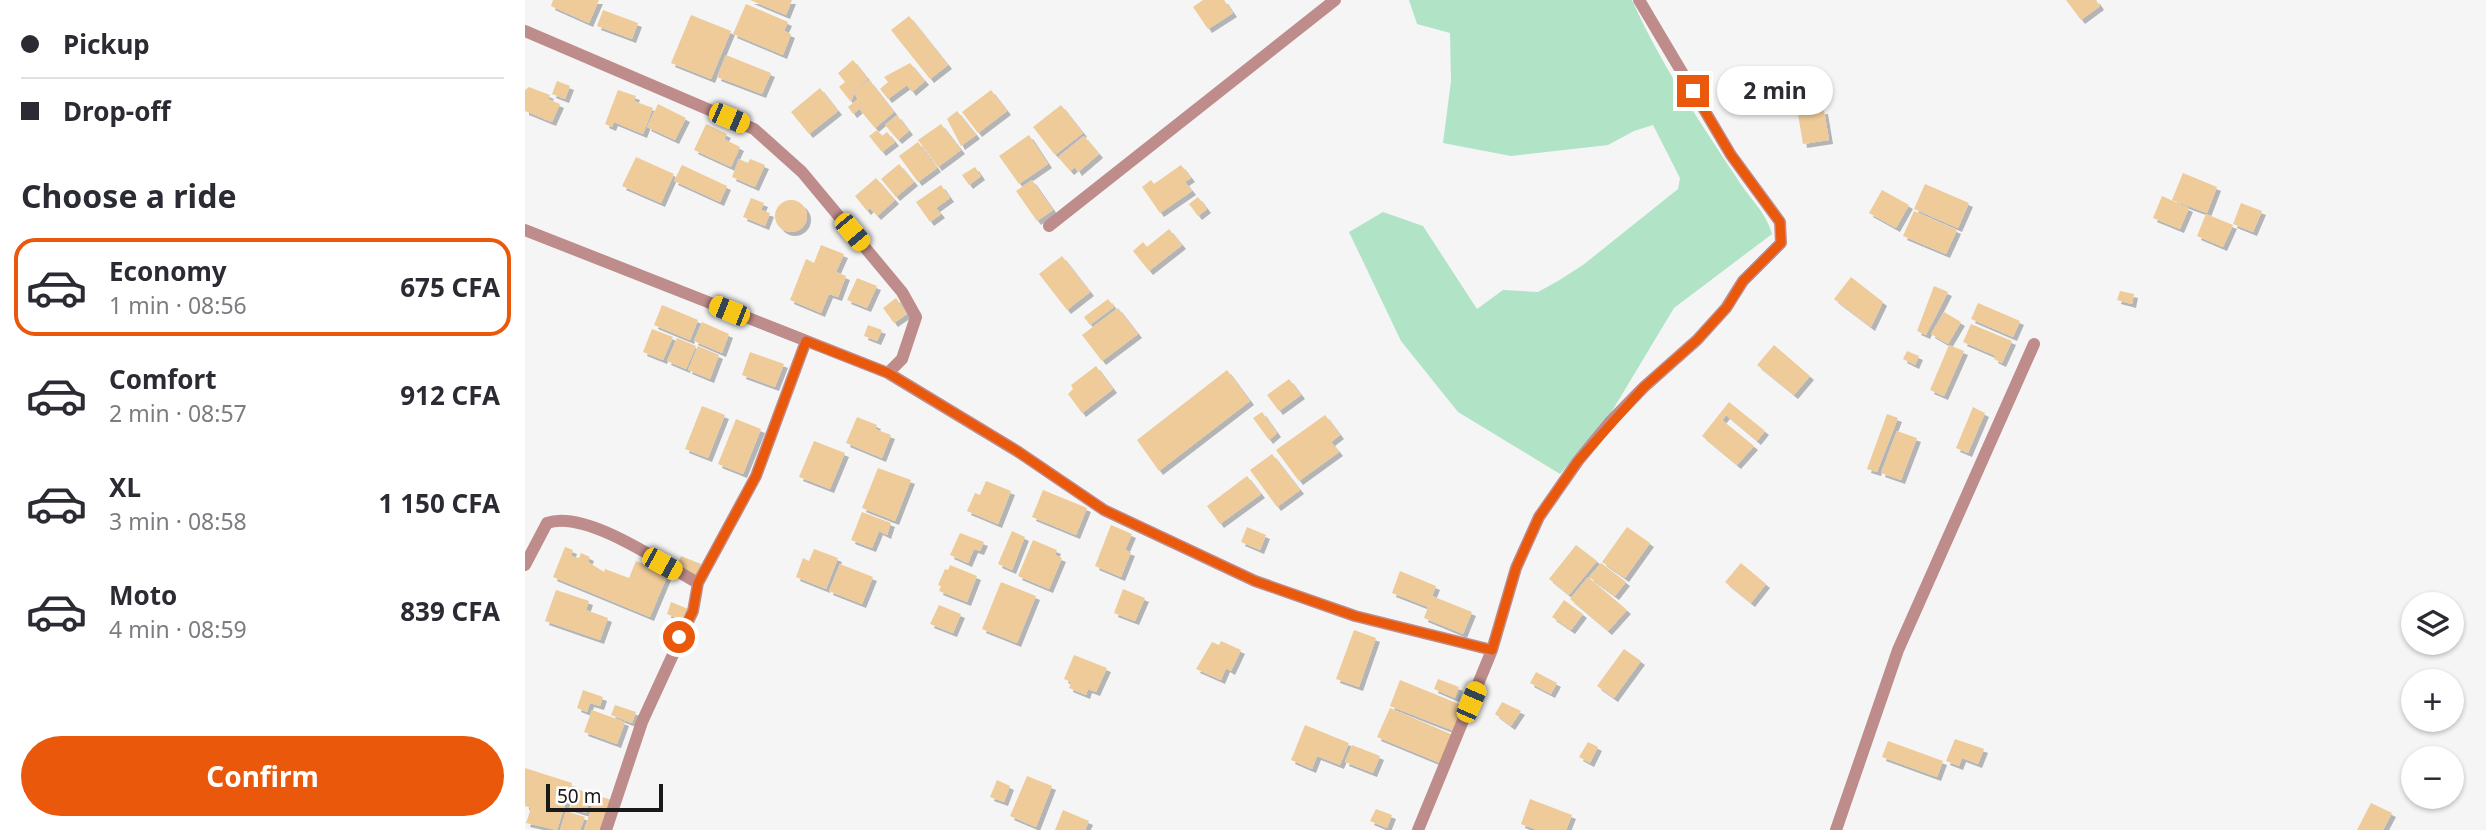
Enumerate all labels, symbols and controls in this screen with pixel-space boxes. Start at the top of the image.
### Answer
text: Pickup [63,26,150,62]
callout: 2 min [1717,66,1833,116]
text: 2 min [1743,74,1807,106]
route end [1677,75,1709,107]
text: Drop-off [63,93,170,129]
car [706,100,753,136]
text: Choose a ride [21,174,237,217]
car [831,209,874,255]
text: Economy [109,253,227,289]
icon: car [25,256,88,319]
text: 675 CFA [400,269,500,305]
text: 1 min · 08:56 [109,289,247,321]
car [706,293,753,329]
text: Comfort [109,361,217,397]
icon: car [25,364,88,427]
text: 912 CFA [400,377,500,413]
text: 2 min · 08:57 [109,397,247,429]
text: XL [109,469,141,505]
icon: car [25,472,88,535]
text: 1 150 CFA [379,485,500,521]
text: 3 min · 08:58 [109,505,247,537]
car [639,545,686,583]
text: Moto [109,577,177,613]
icon: car [25,580,88,643]
map controls [2401,592,2464,809]
button: layers [2401,592,2464,655]
text: 839 CFA [400,593,500,629]
text: 4 min · 08:59 [109,613,247,645]
route start [663,621,695,653]
button: + [2401,669,2464,732]
car [1454,679,1489,725]
button: Confirm [21,736,504,816]
button: − [2401,746,2464,809]
scale bar [546,781,663,813]
text: 50 m [557,783,601,809]

